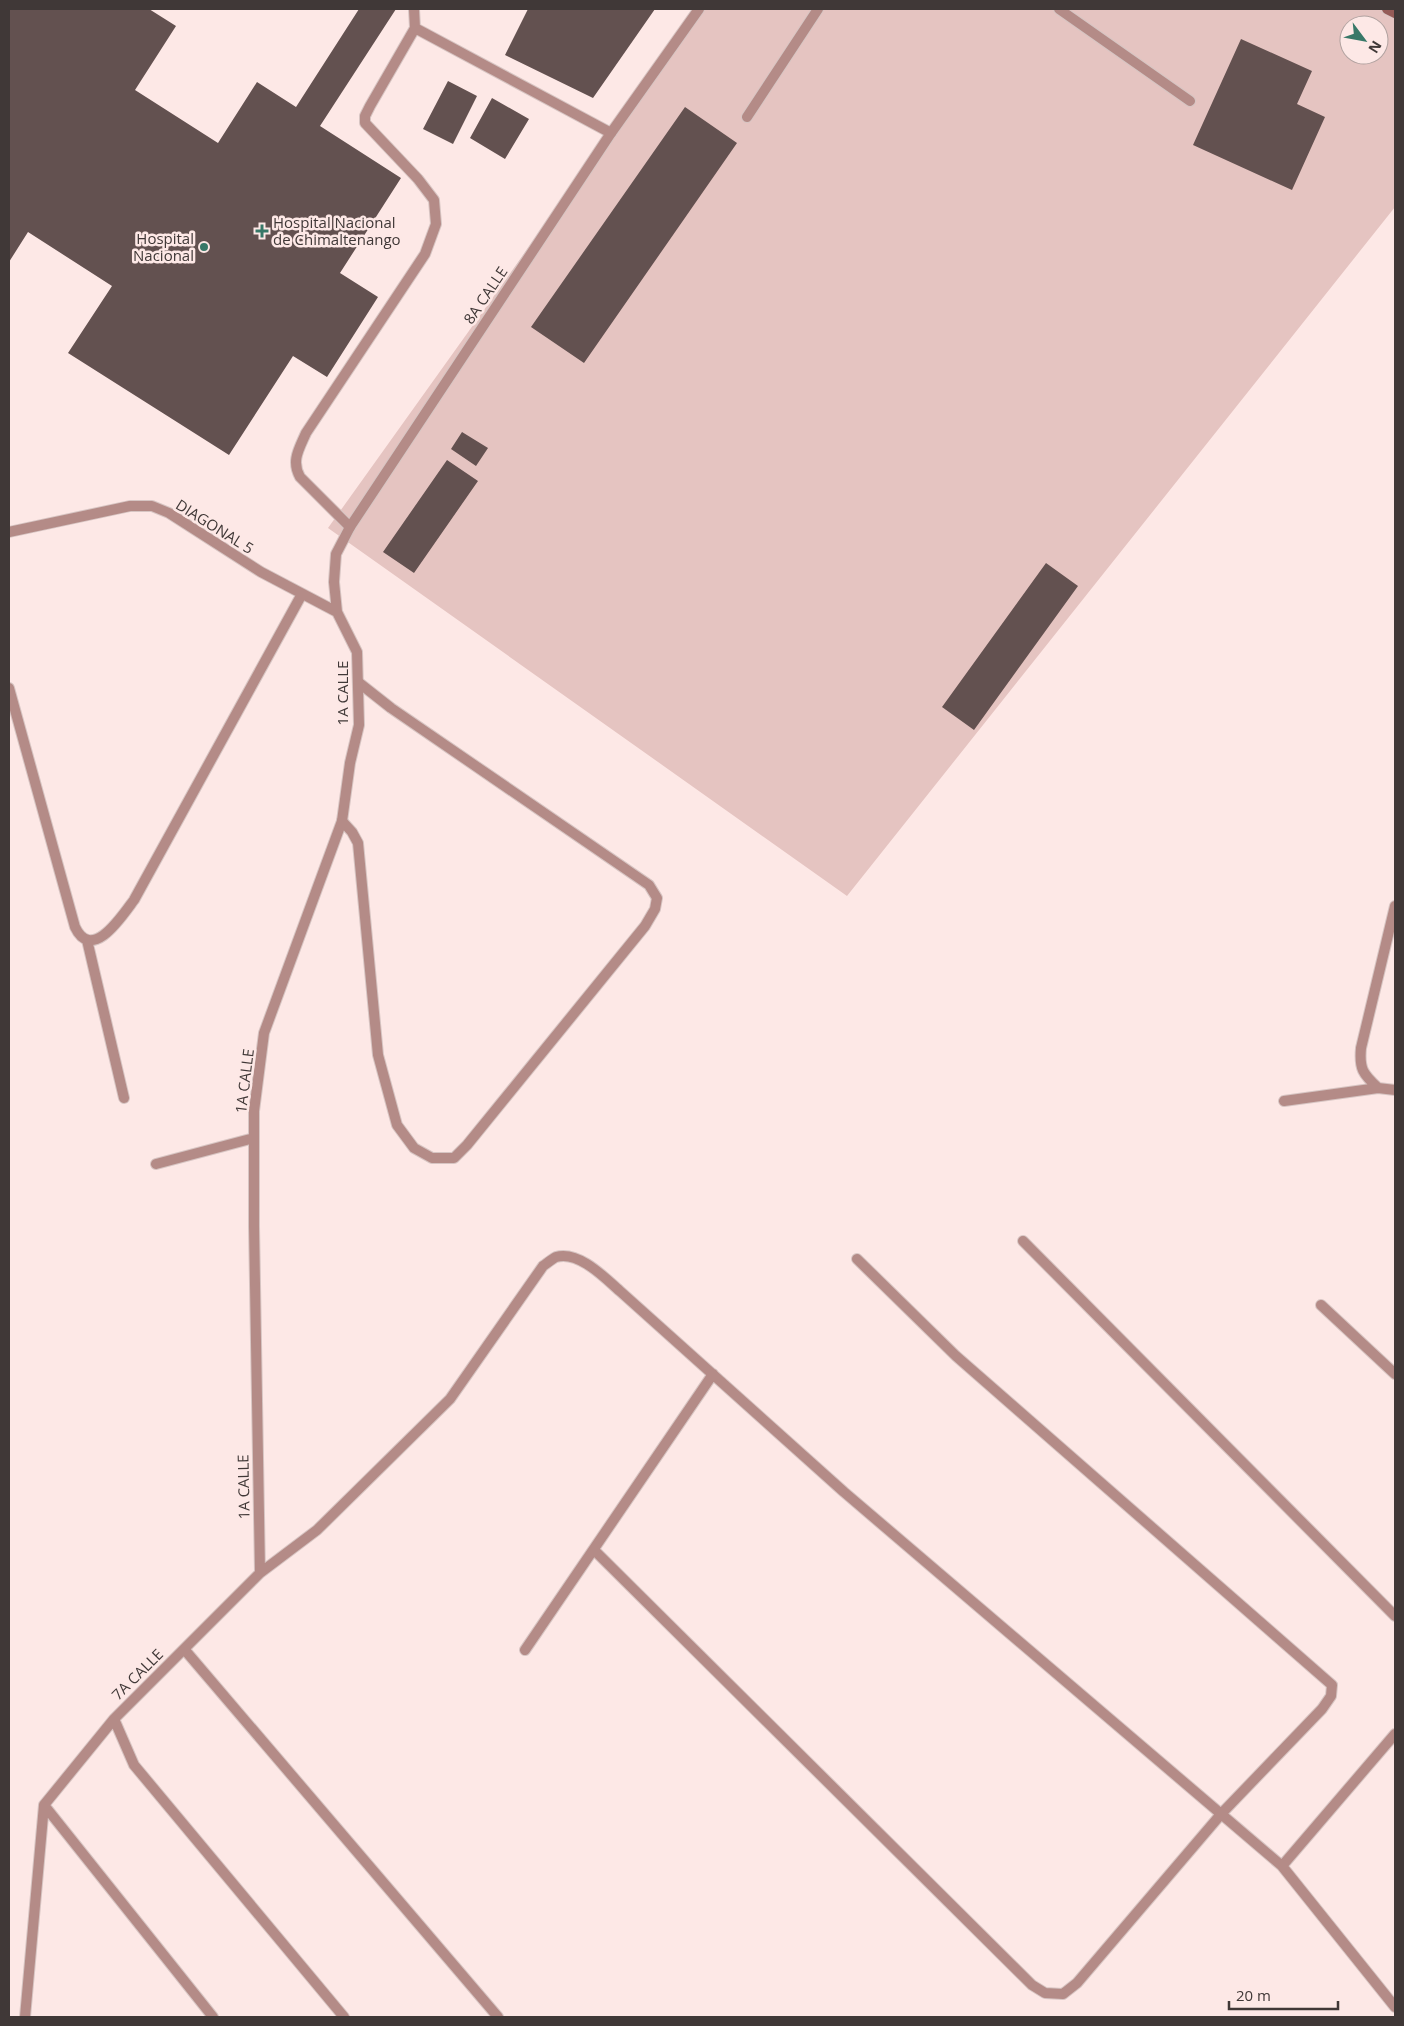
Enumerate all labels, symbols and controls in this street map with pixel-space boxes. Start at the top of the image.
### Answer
north arrow [1339,15,1389,65]
text: N [1364,37,1387,57]
place label: Hospital Nacional de Chimaltenango [273,212,401,249]
marker: Hospital Nacional de Chimaltenango [255,224,269,238]
place label: Hospital Nacional [133,228,194,265]
marker: Hospital Nacional [198,241,210,253]
street label: 8A CALLE [459,263,511,327]
street label: DIAGONAL 5 [172,494,258,558]
street label: 1A CALLE [332,661,352,725]
street label: 1A CALLE [230,1048,258,1114]
street label: 1A CALLE [232,1454,254,1520]
street label: 7A CALLE [107,1644,167,1704]
scale bar [1229,1978,1338,2010]
text: 20 m [1236,1985,1271,2005]

